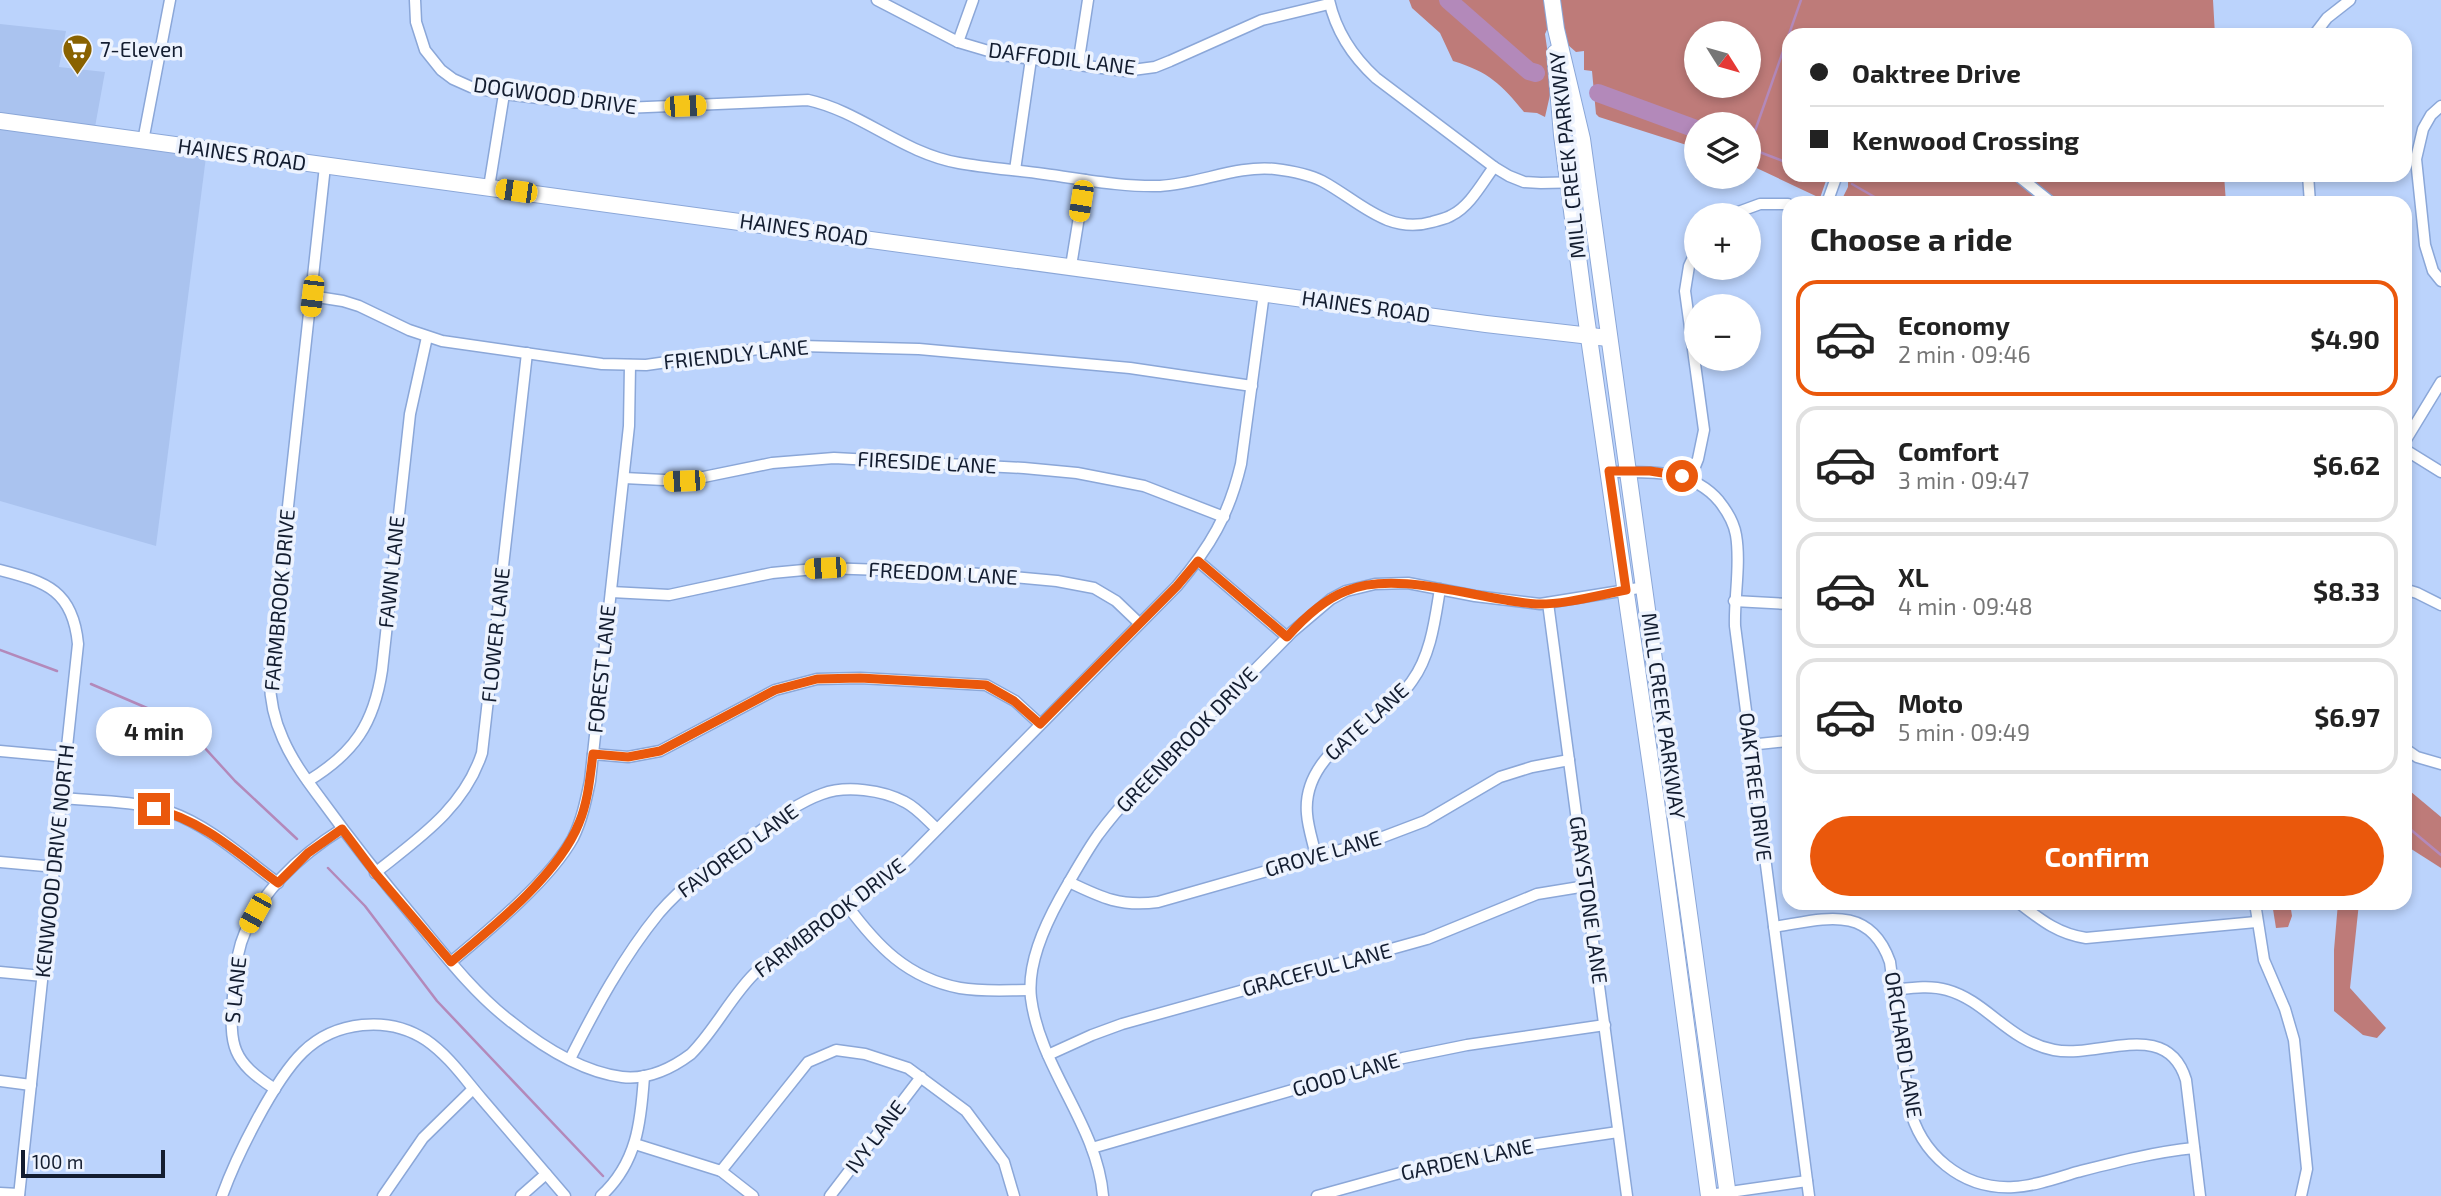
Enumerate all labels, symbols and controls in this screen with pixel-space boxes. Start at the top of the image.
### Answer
north arrow [1684,21,1760,98]
map controls [1684,21,1761,371]
supermarket icon: 7-Eleven [60,33,94,77]
place label: 7-Eleven [100,36,183,61]
street label: DAFFODIL LANE [987,36,1137,79]
street label: MILL CREEK PARKWAY [1543,50,1590,260]
text: Oaktree Drive [1852,57,2021,88]
street label: DOGWOOD DRIVE [472,71,639,118]
car [664,95,707,117]
button: layers [1684,112,1761,189]
text: Kenwood Crossing [1852,124,2079,155]
street label: HAINES ROAD [176,132,308,175]
car [494,178,539,204]
car [1068,179,1095,223]
button: + [1684,203,1761,280]
street label: HAINES ROAD [738,207,870,250]
text: Choose a ride [1810,219,2013,257]
car [300,274,325,318]
street label: HAINES ROAD [1300,284,1432,327]
button: − [1684,294,1761,371]
icon: car [1814,307,1877,370]
text: Economy [1898,309,2010,340]
text: $4.90 [2310,323,2380,354]
street label: FRIENDLY LANE [662,333,810,374]
text: 2 min · 09:46 [1898,340,2031,368]
icon: car [1814,433,1877,496]
text: Comfort [1898,435,1999,466]
street label: FIRESIDE LANE [857,445,997,478]
text: $6.62 [2313,449,2380,480]
route start [1666,460,1698,492]
text: 3 min · 09:47 [1898,466,2029,494]
car [663,470,706,492]
street label: FARMBROOK DRIVE [258,508,299,692]
street label: FAWN LANE [372,515,409,629]
car [804,556,847,580]
street label: FREEDOM LANE [868,556,1018,589]
icon: car [1814,559,1877,622]
text: XL [1898,561,1929,592]
street label: FLOWER LANE [475,566,514,704]
text: $8.33 [2313,575,2380,606]
text: 4 min · 09:48 [1898,592,2033,620]
street label: FOREST LANE [581,604,620,734]
street label: MILL CREEK PARKWAY [1638,611,1691,821]
street label: GREENBROOK DRIVE [1110,661,1262,817]
street label: GATE LANE [1319,677,1413,765]
icon: car [1814,685,1877,748]
text: Moto [1898,687,1963,718]
text: $6.97 [2314,701,2380,732]
callout: 4 min [96,708,212,756]
street label: OAKTREE DRIVE [1735,711,1778,863]
text: 4 min [124,717,184,745]
text: 5 min · 09:49 [1898,718,2030,746]
street label: KENWOOD DRIVE NORTH [29,743,78,979]
route end [138,793,170,825]
street label: FAVORED LANE [672,798,802,902]
street label: GRAYSTONE LANE [1565,814,1614,985]
button: Confirm [1810,816,2384,896]
street label: GROVE LANE [1262,824,1384,881]
street label: FARMBROOK DRIVE [749,852,910,982]
car [236,890,275,936]
street label: GRACEFUL LANE [1239,937,1394,1001]
street label: S LANE [219,955,250,1024]
street label: ORCHARD LANE [1881,970,1928,1120]
street label: GOOD LANE [1289,1046,1402,1101]
street label: IVY LANE [839,1095,910,1177]
street label: GARDEN LANE [1398,1132,1535,1185]
scale bar [21,1147,164,1179]
text: 100 m [32,1150,83,1173]

